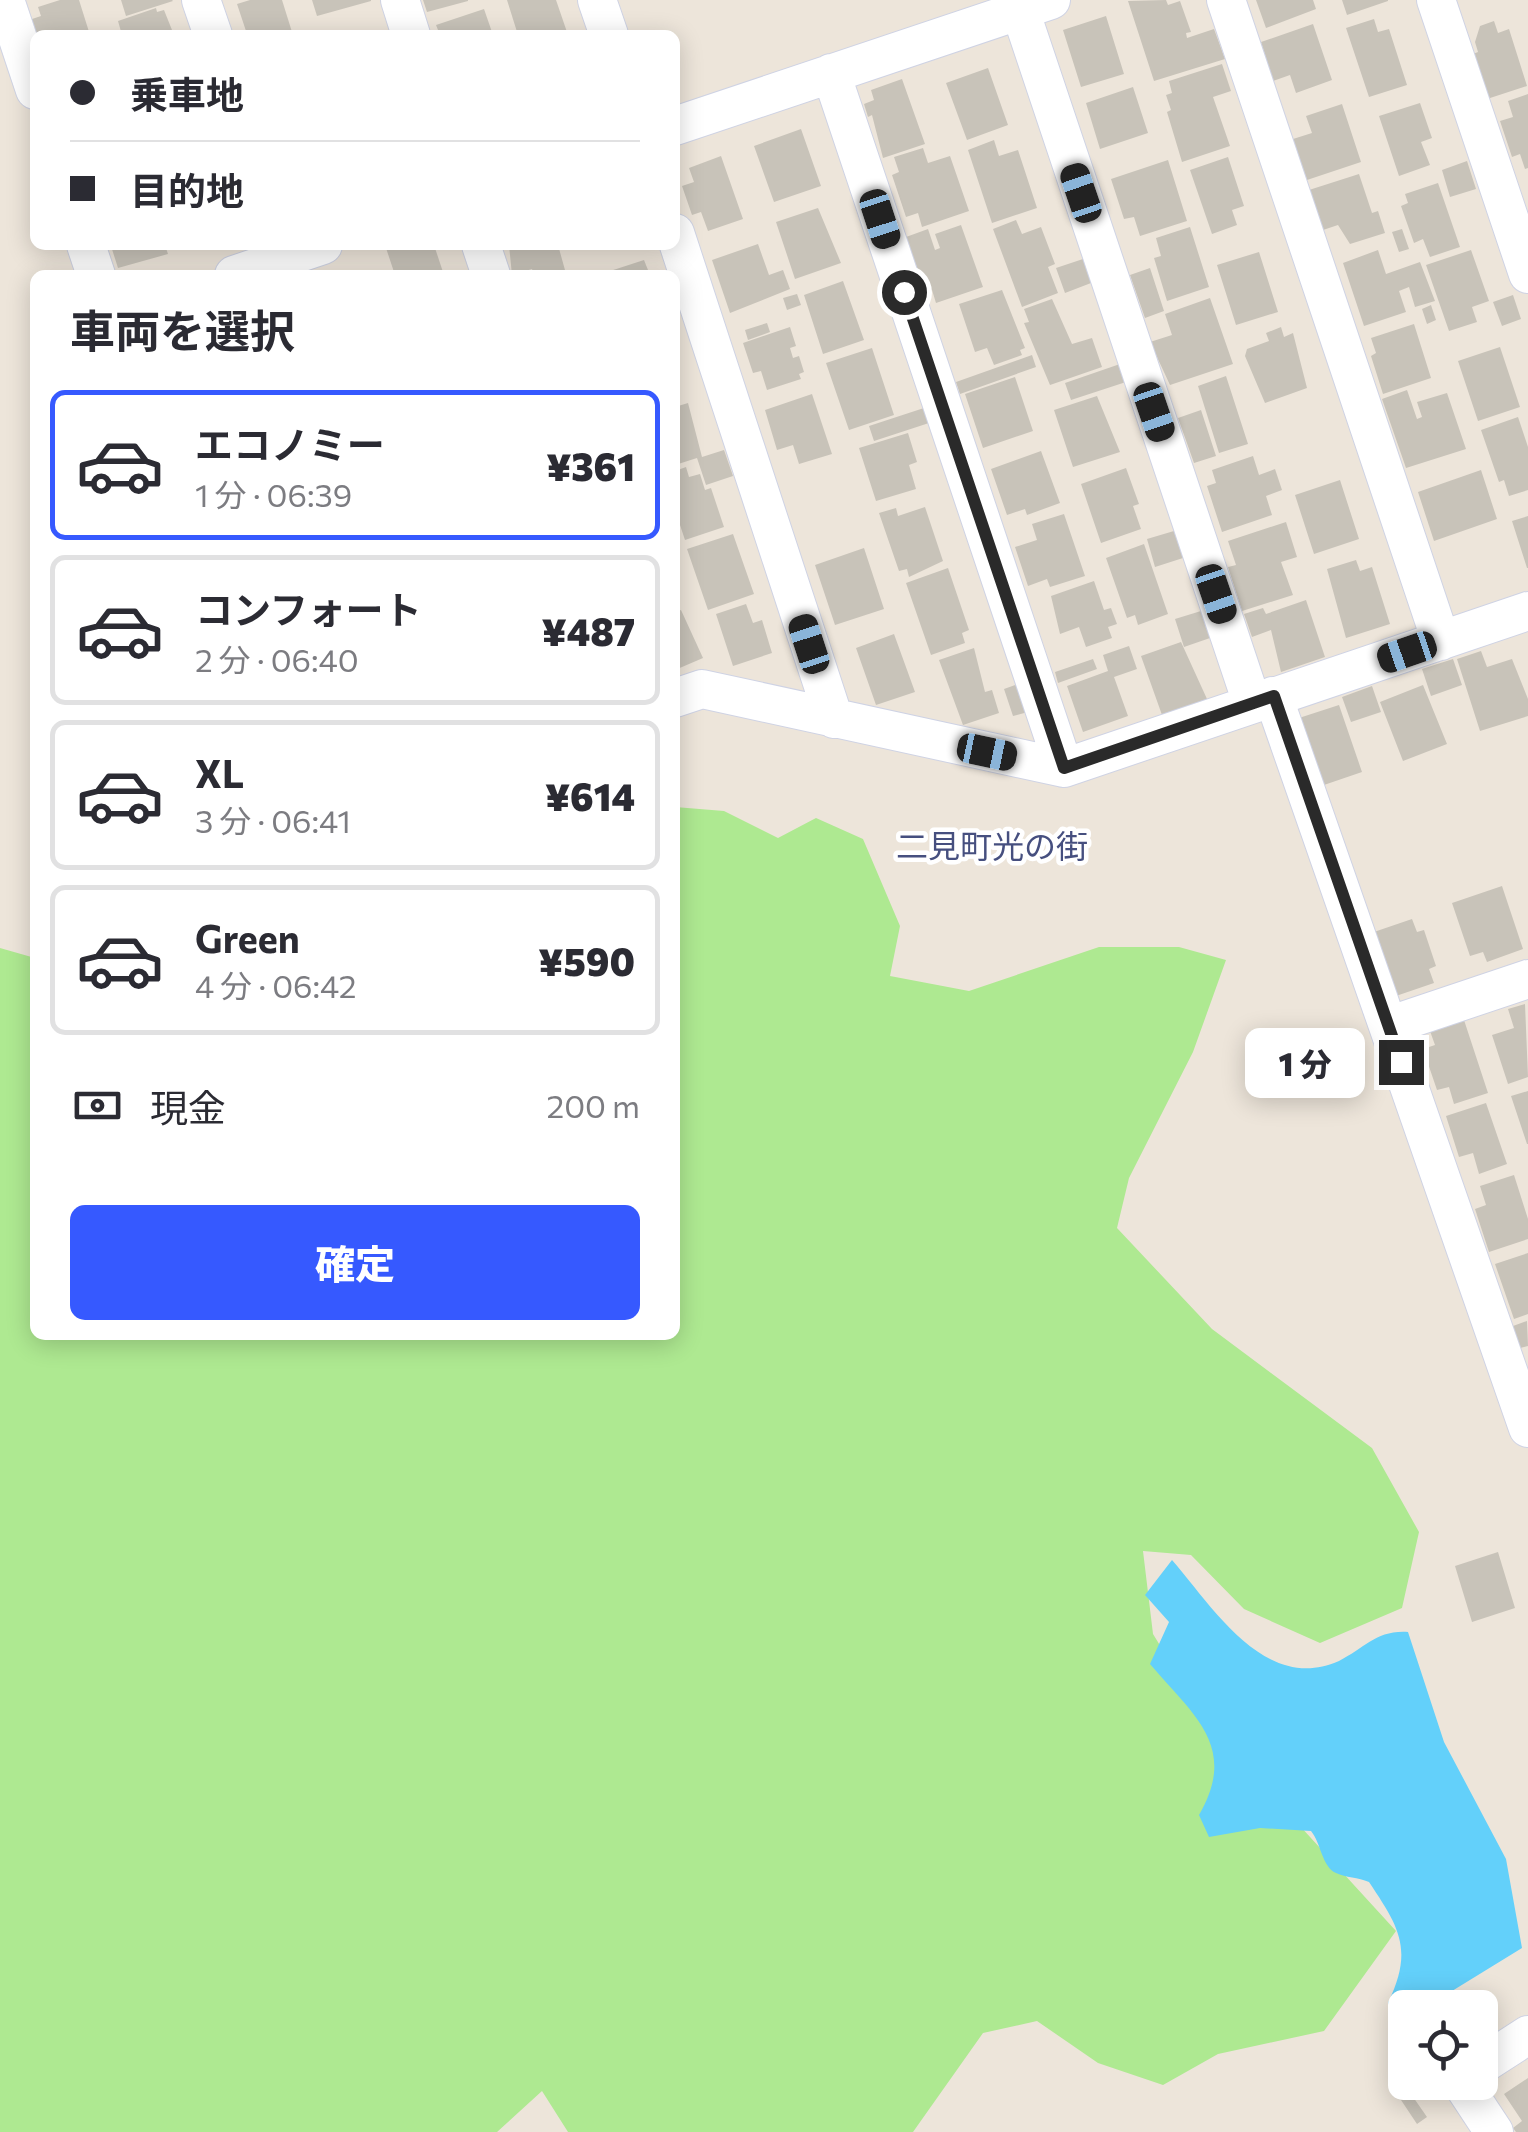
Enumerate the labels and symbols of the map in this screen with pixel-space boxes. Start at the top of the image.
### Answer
car [1057,160,1105,226]
car [856,186,904,252]
route start [882,270,927,315]
car [1130,379,1178,445]
car [1192,561,1240,627]
car [785,611,833,677]
car [1374,628,1440,676]
car [955,731,1019,773]
district label: 二見町光の街 [896,825,1088,865]
callout: 1 分 [1246,1027,1366,1097]
route end [1379,1040,1424,1085]

